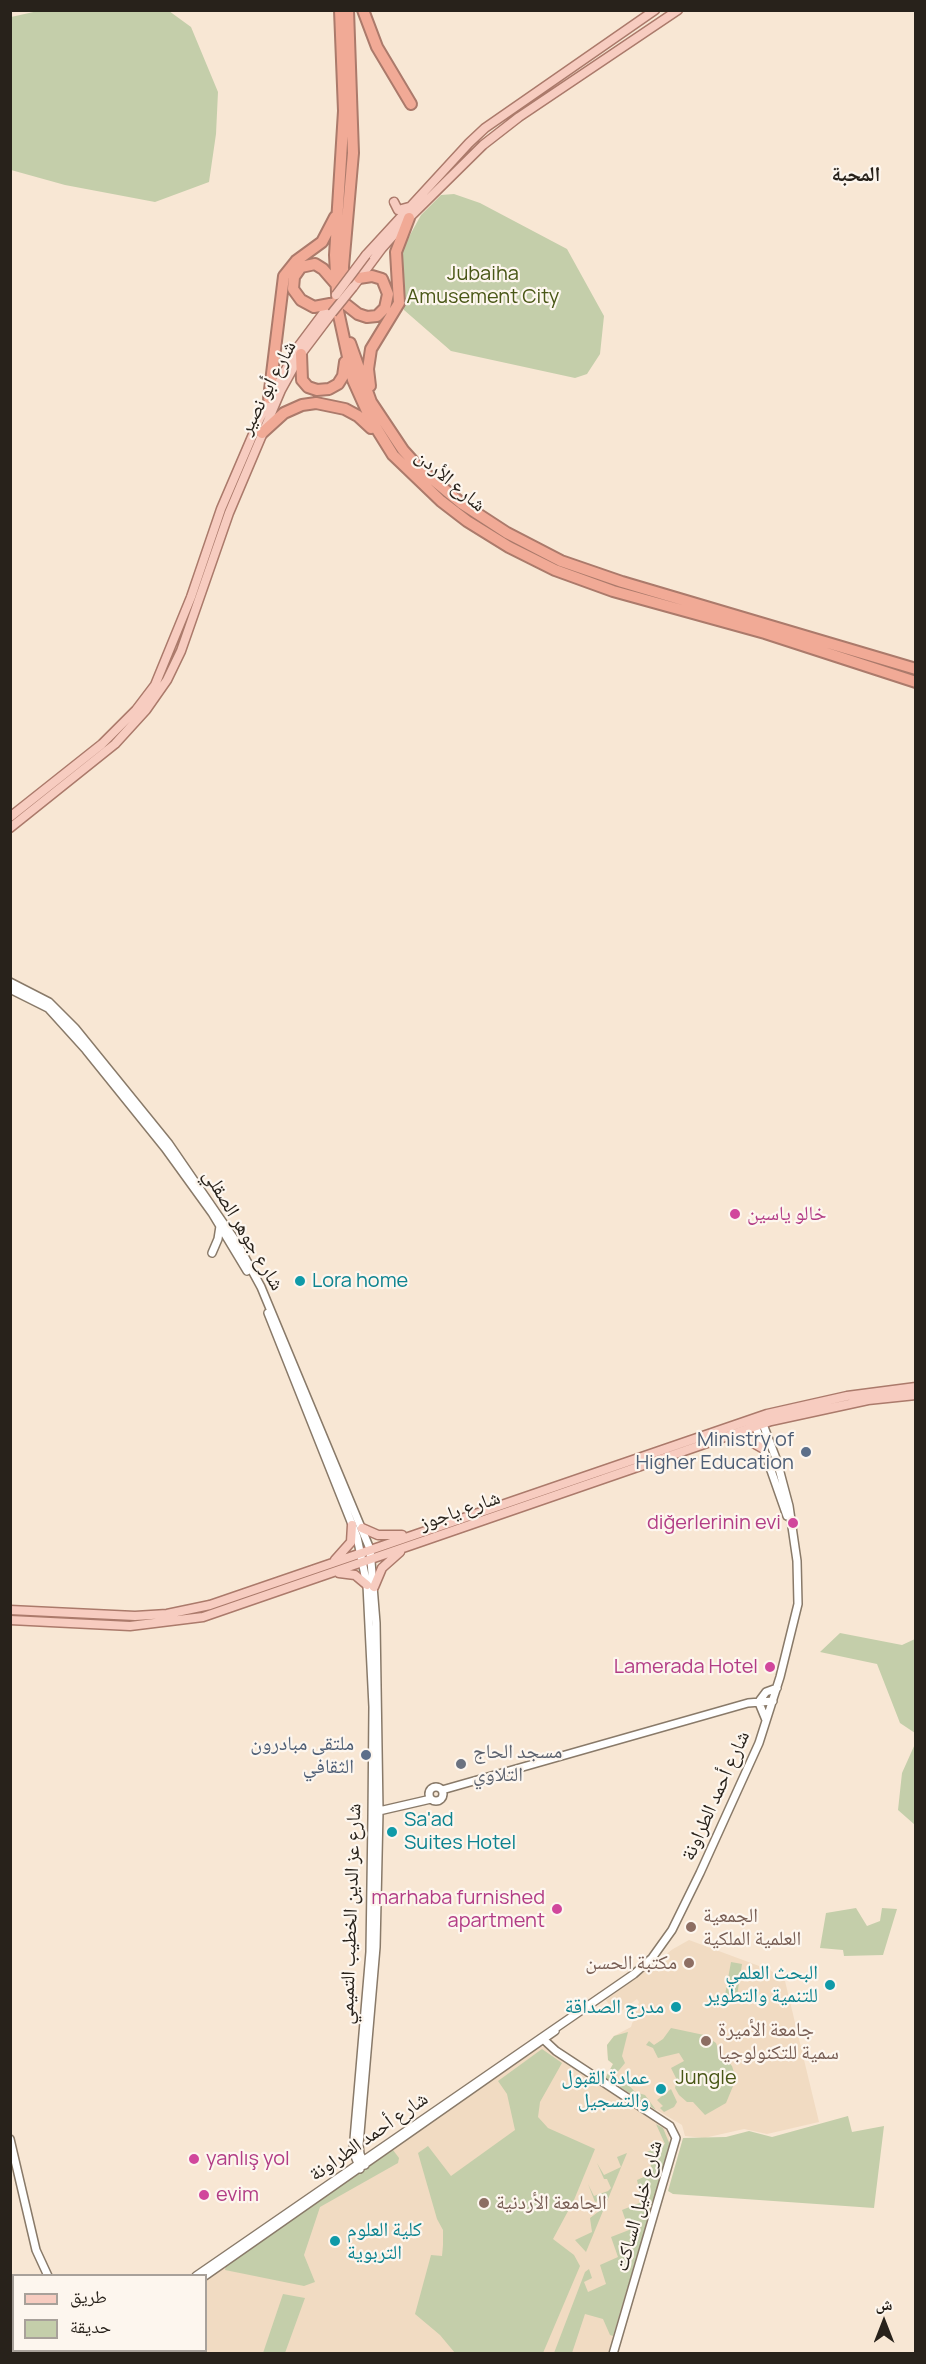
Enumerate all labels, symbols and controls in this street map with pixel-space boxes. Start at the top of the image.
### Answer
district label: المحبة [832,162,880,188]
park label: Jubaiha Amusement City [407,262,559,309]
street label: شارع أبو نصير [234,337,302,439]
street label: شارع الأردن [410,445,490,517]
street label: شارع جوهر الصقلي [197,1165,289,1295]
place label: خالو ياسين [747,1202,826,1226]
marker: خالو ياسين [728,1207,742,1221]
place label: Lora home [312,1269,408,1293]
marker: Lora home [293,1274,307,1288]
place label: Ministry of Higher Education [635,1428,794,1475]
marker: Ministry of Higher Education [799,1445,813,1459]
street label: شارع ياجوز [417,1486,503,1536]
place label: diğerlerinin evi [647,1511,781,1535]
marker: diğerlerinin evi [786,1516,800,1530]
place label: Lamerada Hotel [614,1655,758,1679]
marker: Lamerada Hotel [763,1660,777,1674]
street label: شارع أحمد الطراونة [677,1727,755,1865]
place label: ملتقى مبادرون الثقافي [250,1732,354,1779]
place label: مسجد الحاج التلاوي [473,1740,562,1787]
marker: ملتقى مبادرون الثقافي [359,1748,373,1762]
marker: مسجد الحاج التلاوي [454,1757,468,1771]
street label: شارع عز الدين الخطيب التميمي [335,1803,367,2025]
place label: Sa'ad Suites Hotel [404,1808,516,1855]
marker: Sa'ad Suites Hotel [385,1825,399,1839]
place label: marhaba furnished apartment [371,1886,545,1933]
marker: marhaba furnished apartment [550,1902,564,1916]
place label: الجمعية العلمية الملكية [703,1904,801,1951]
marker: الجمعية العلمية الملكية [684,1920,698,1934]
place label: مكتبة الحسن [585,1951,677,1975]
marker: مكتبة الحسن [682,1956,696,1970]
place label: البحث العلمي للتنمية والتطوير [705,1961,818,2008]
marker: البحث العلمي للتنمية والتطوير [823,1978,837,1992]
place label: مدرج الصداقة [565,1995,664,2019]
marker: مدرج الصداقة [669,2000,683,2014]
place label: جامعة الأميرة سمية للتكنولوجيا [718,2018,839,2065]
marker: جامعة الأميرة سمية للتكنولوجيا [699,2034,713,2048]
place label: عمادة القبول والتسجيل [561,2066,649,2113]
park label: Jungle [675,2066,737,2090]
marker: عمادة القبول والتسجيل [654,2082,668,2096]
street label: شارع أحمد الطراونة [305,2087,433,2187]
street label: شارع خليل الساكت [610,2138,668,2274]
place label: yanlış yol [206,2147,290,2171]
marker: yanlış yol [187,2152,201,2166]
place label: evim [216,2183,259,2207]
marker: evim [197,2188,211,2202]
place label: الجامعة الأردنية [496,2191,607,2215]
marker: الجامعة الأردنية [477,2196,491,2210]
place label: كلية العلوم التربوية [347,2218,422,2265]
marker: كلية العلوم التربوية [328,2234,342,2248]
legend [12,2274,207,2352]
text: طريق [70,2284,107,2308]
north arrow [854,2292,914,2352]
text: ش [876,2293,892,2315]
text: حديقة [70,2314,111,2338]

